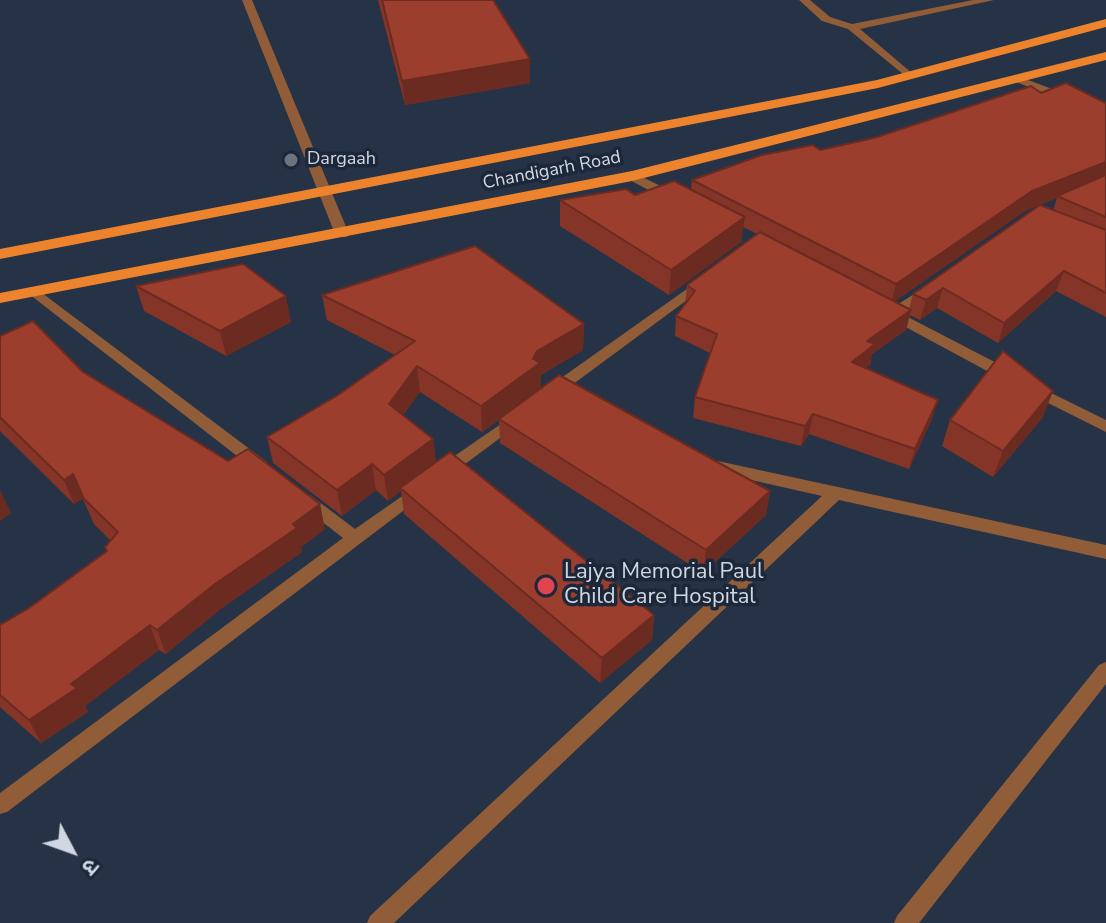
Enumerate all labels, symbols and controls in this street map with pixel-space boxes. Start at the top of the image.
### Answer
street label: Chandigarh Road [481,147,623,195]
place label: Dargaah [307,149,376,171]
marker: Dargaah [282,151,300,169]
place label: Lajya Memorial Paul Child Care Hospital [564,560,763,612]
marker: Lajya Memorial Paul Child Care Hospital [535,575,557,597]
north arrow [32,811,112,891]
text: उ [75,852,106,881]

